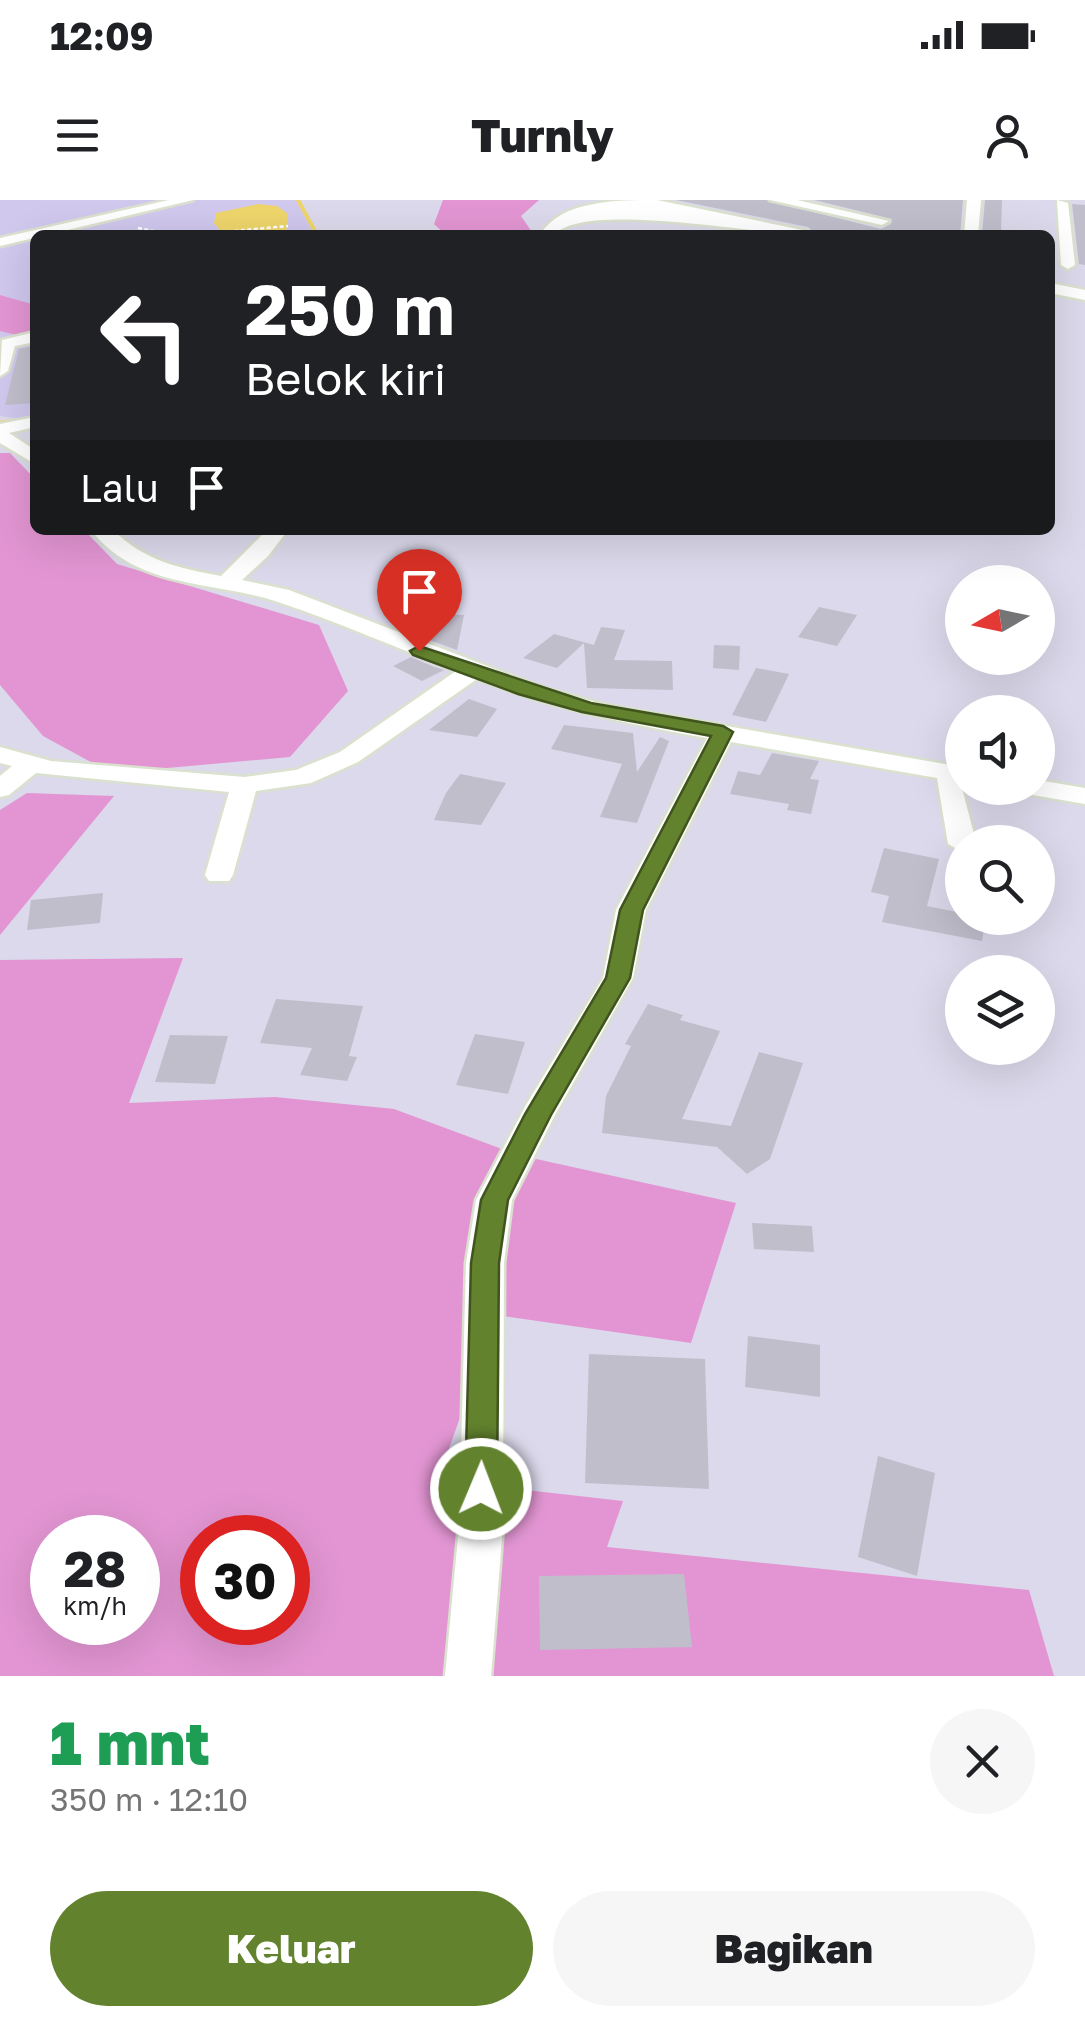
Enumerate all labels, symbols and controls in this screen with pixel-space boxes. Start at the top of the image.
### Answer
text: 12:09 [50,13,154,58]
icon: menu [50,108,105,163]
text: Turnly [471,108,614,162]
icon: person [980,108,1035,163]
text: 250 m [245,266,455,350]
icon: left [80,270,210,400]
text: Belok kiri [245,351,446,405]
icon: arrive [179,460,234,515]
text: Lalu [80,465,159,510]
pin [377,549,462,652]
icon: arrive [392,564,447,619]
north arrow [945,565,1055,675]
map controls [945,565,1055,1065]
button: sound [945,695,1055,805]
button: search [945,825,1055,935]
button: layers [945,955,1055,1065]
position arrow [429,1437,533,1541]
speed limit sign: 30 [180,1515,310,1645]
text: 28 [64,1538,126,1598]
text: km/h [63,1590,127,1621]
text: 1 mnt [50,1706,210,1778]
button: close [930,1709,1035,1814]
text: 350 m · 12:10 [50,1780,248,1818]
button: Keluar [50,1891,533,2006]
button: Bagikan [553,1891,1035,2006]

